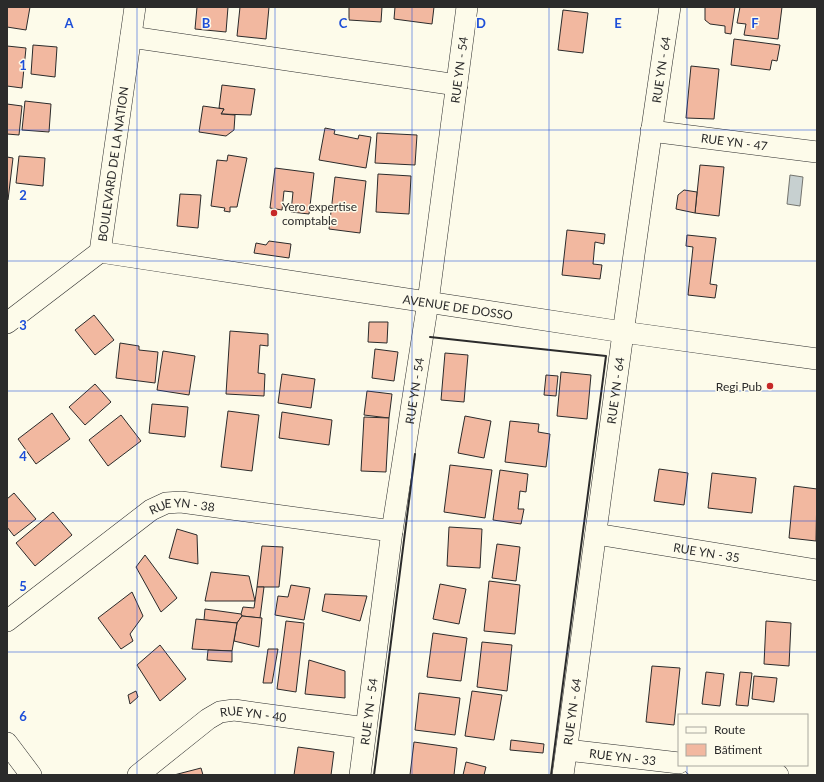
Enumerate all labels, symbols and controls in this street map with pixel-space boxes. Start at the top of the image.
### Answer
text: A [63,15,74,31]
text: B [202,15,211,31]
text: C [339,15,348,31]
text: D [476,15,486,31]
text: E [614,15,622,31]
text: F [751,15,759,31]
street label: RUE YN - 64 [648,35,673,104]
street label: RUE YN - 54 [447,36,471,104]
text: 1 [19,57,27,73]
street label: BOULEVARD DE LA NATION [94,85,131,242]
street label: RUE YN - 47 [700,130,769,153]
text: 2 [19,187,27,203]
place label: Yero expertise comptable [282,199,357,228]
marker: Yero expertise comptable [269,208,279,218]
street label: AVENUE DE DOSSO [402,291,514,323]
text: 3 [19,317,27,333]
street label: RUE YN - 54 [401,356,427,425]
street label: RUE YN - 64 [603,356,627,425]
place label: Regi Pub [716,379,762,394]
marker: Regi Pub [765,381,775,391]
text: 4 [19,448,27,464]
street label: RUE YN - 38 [147,494,216,517]
street label: RUE YN - 35 [672,539,741,565]
text: 5 [19,578,27,594]
street label: RUE YN - 54 [357,677,380,746]
street label: RUE YN - 64 [560,677,584,746]
street label: RUE YN - 40 [219,702,287,725]
text: 6 [19,708,27,724]
legend [678,714,808,766]
text: Route [714,722,745,737]
text: Bâtiment [714,742,763,757]
street label: RUE YN - 33 [588,745,657,768]

